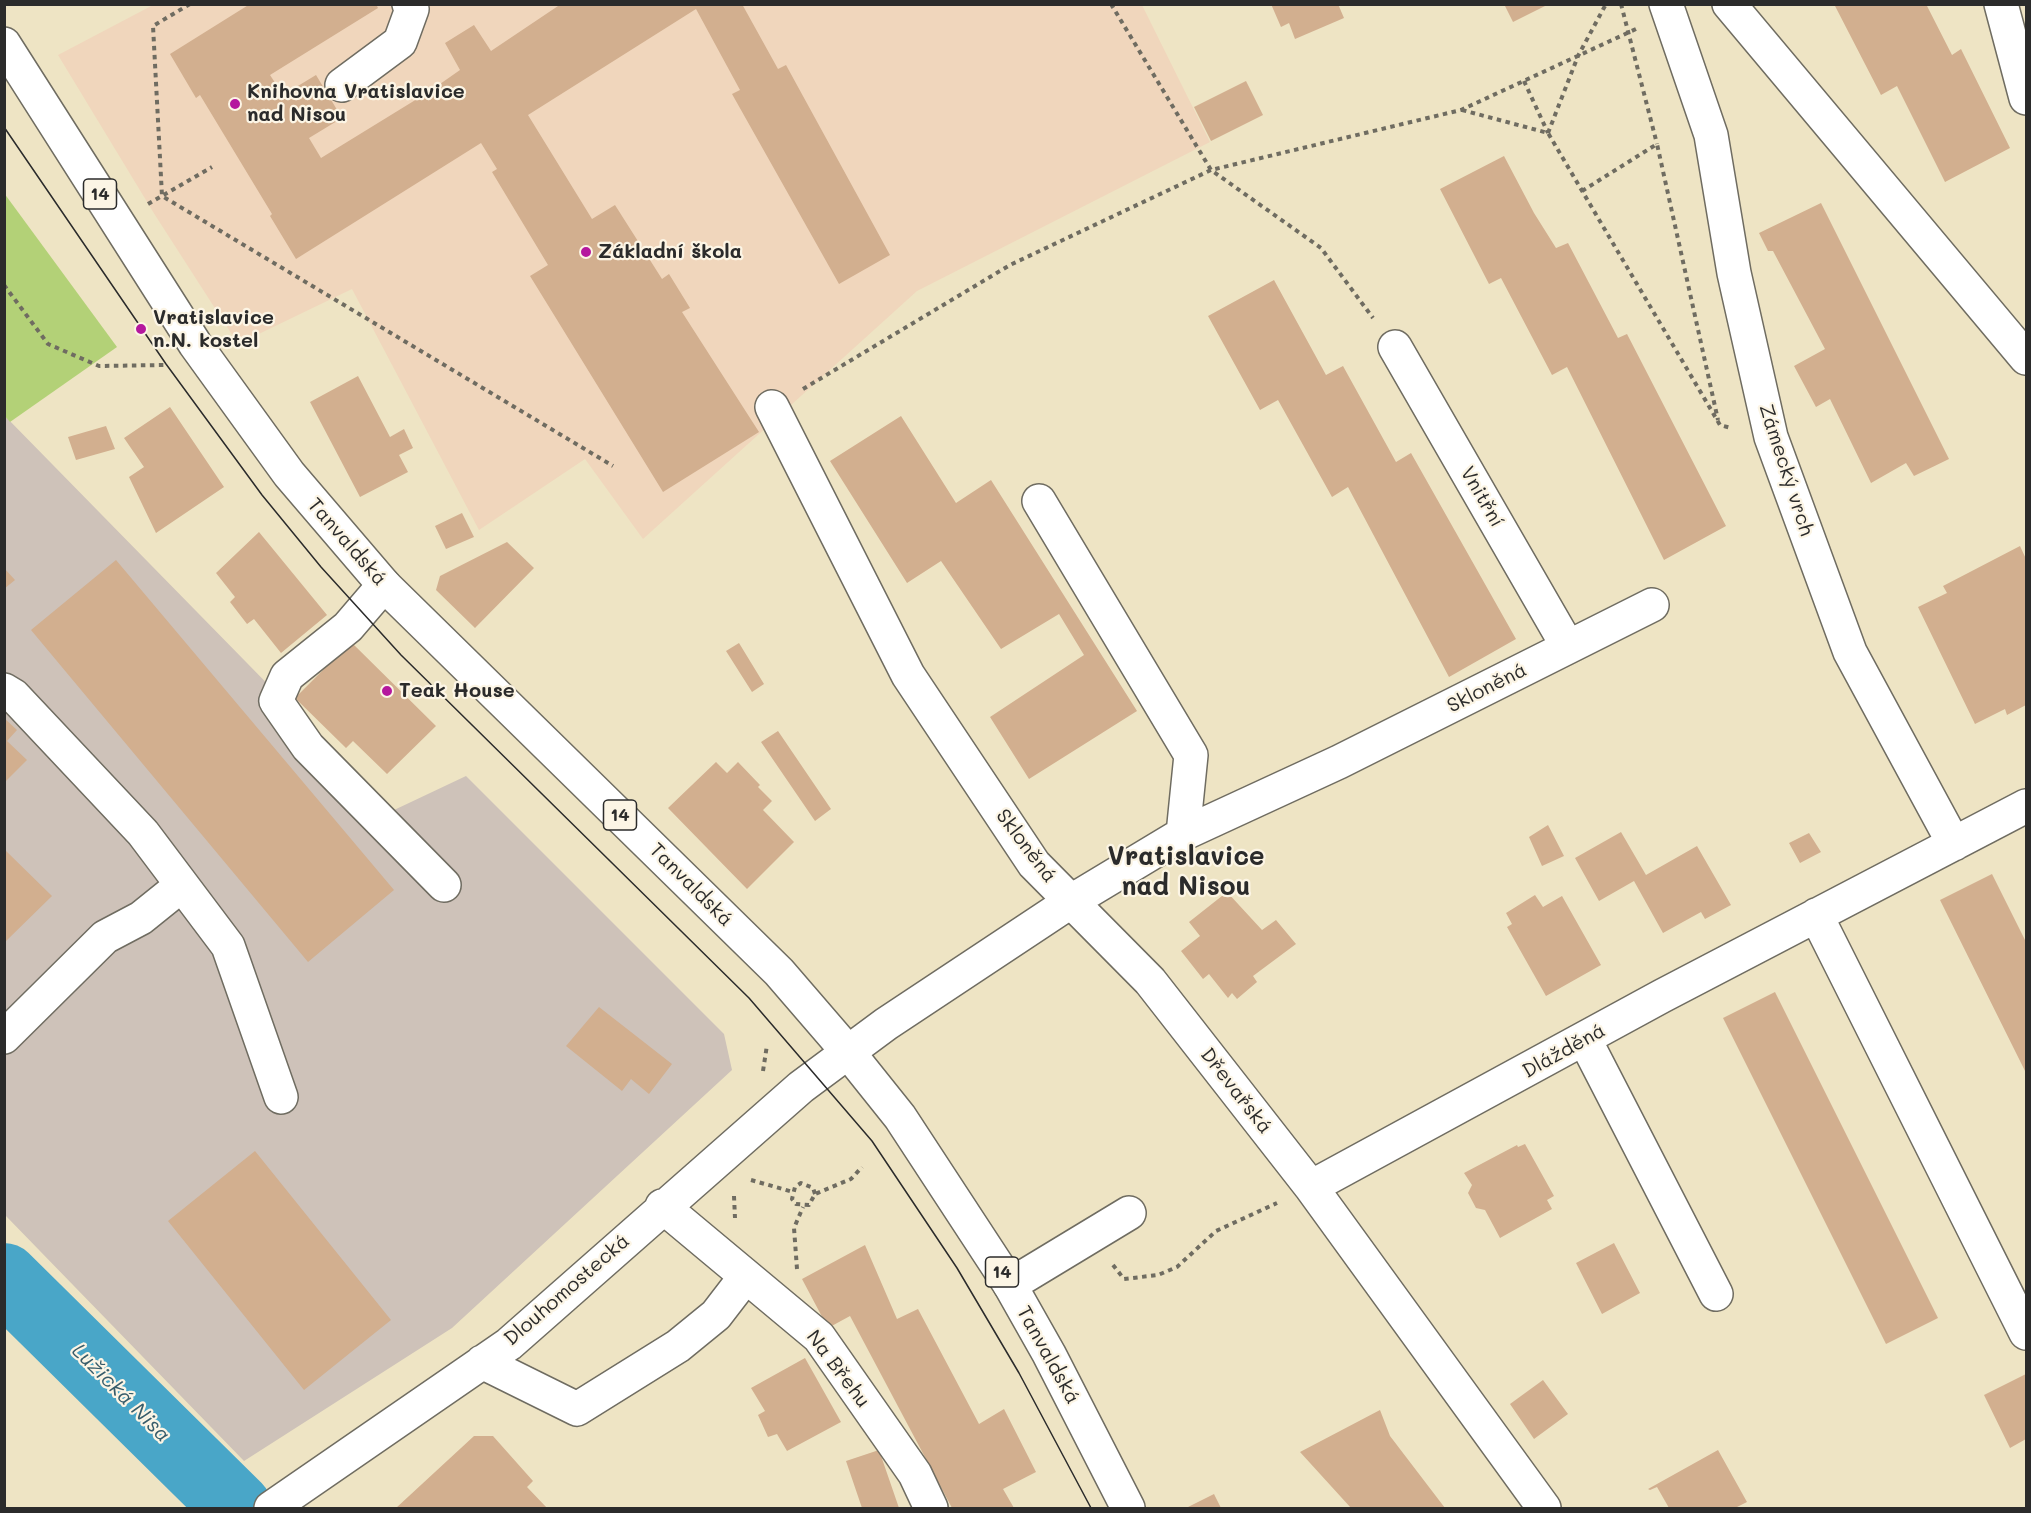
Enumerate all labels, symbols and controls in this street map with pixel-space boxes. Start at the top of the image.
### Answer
place label: Knihovna Vratislavice nad Nisou [247,80,465,127]
marker: Knihovna Vratislavice nad Nisou [228,97,242,111]
road number: 14 [84,179,116,209]
place label: Základní škola [598,240,742,264]
marker: Základní škola [579,245,593,259]
place label: Vratislavice n.N. kostel [153,306,274,353]
marker: Vratislavice n.N. kostel [134,322,148,336]
street label: Zámecký vrch [1753,401,1819,539]
street label: Vnitřní [1455,462,1509,532]
street label: Tanvaldská [302,493,392,591]
street label: Skloněná [1443,658,1531,718]
place label: Teak House [399,679,515,703]
marker: Teak House [380,684,394,698]
road number: 14 [604,800,636,830]
street label: Skloněná [991,805,1061,887]
street label: Tanvaldská [644,838,738,932]
district label: Vratislavice nad Nisou [1107,841,1265,903]
street label: Dlážděná [1518,1018,1610,1084]
street label: Dřevařská [1195,1043,1277,1139]
street label: Dlouhomostecká [499,1229,635,1351]
road number: 14 [986,1257,1018,1287]
street label: Tanvaldská [1011,1302,1085,1408]
street label: Na Břehu [801,1326,875,1412]
water label: Lužická Nisa [66,1338,176,1448]

